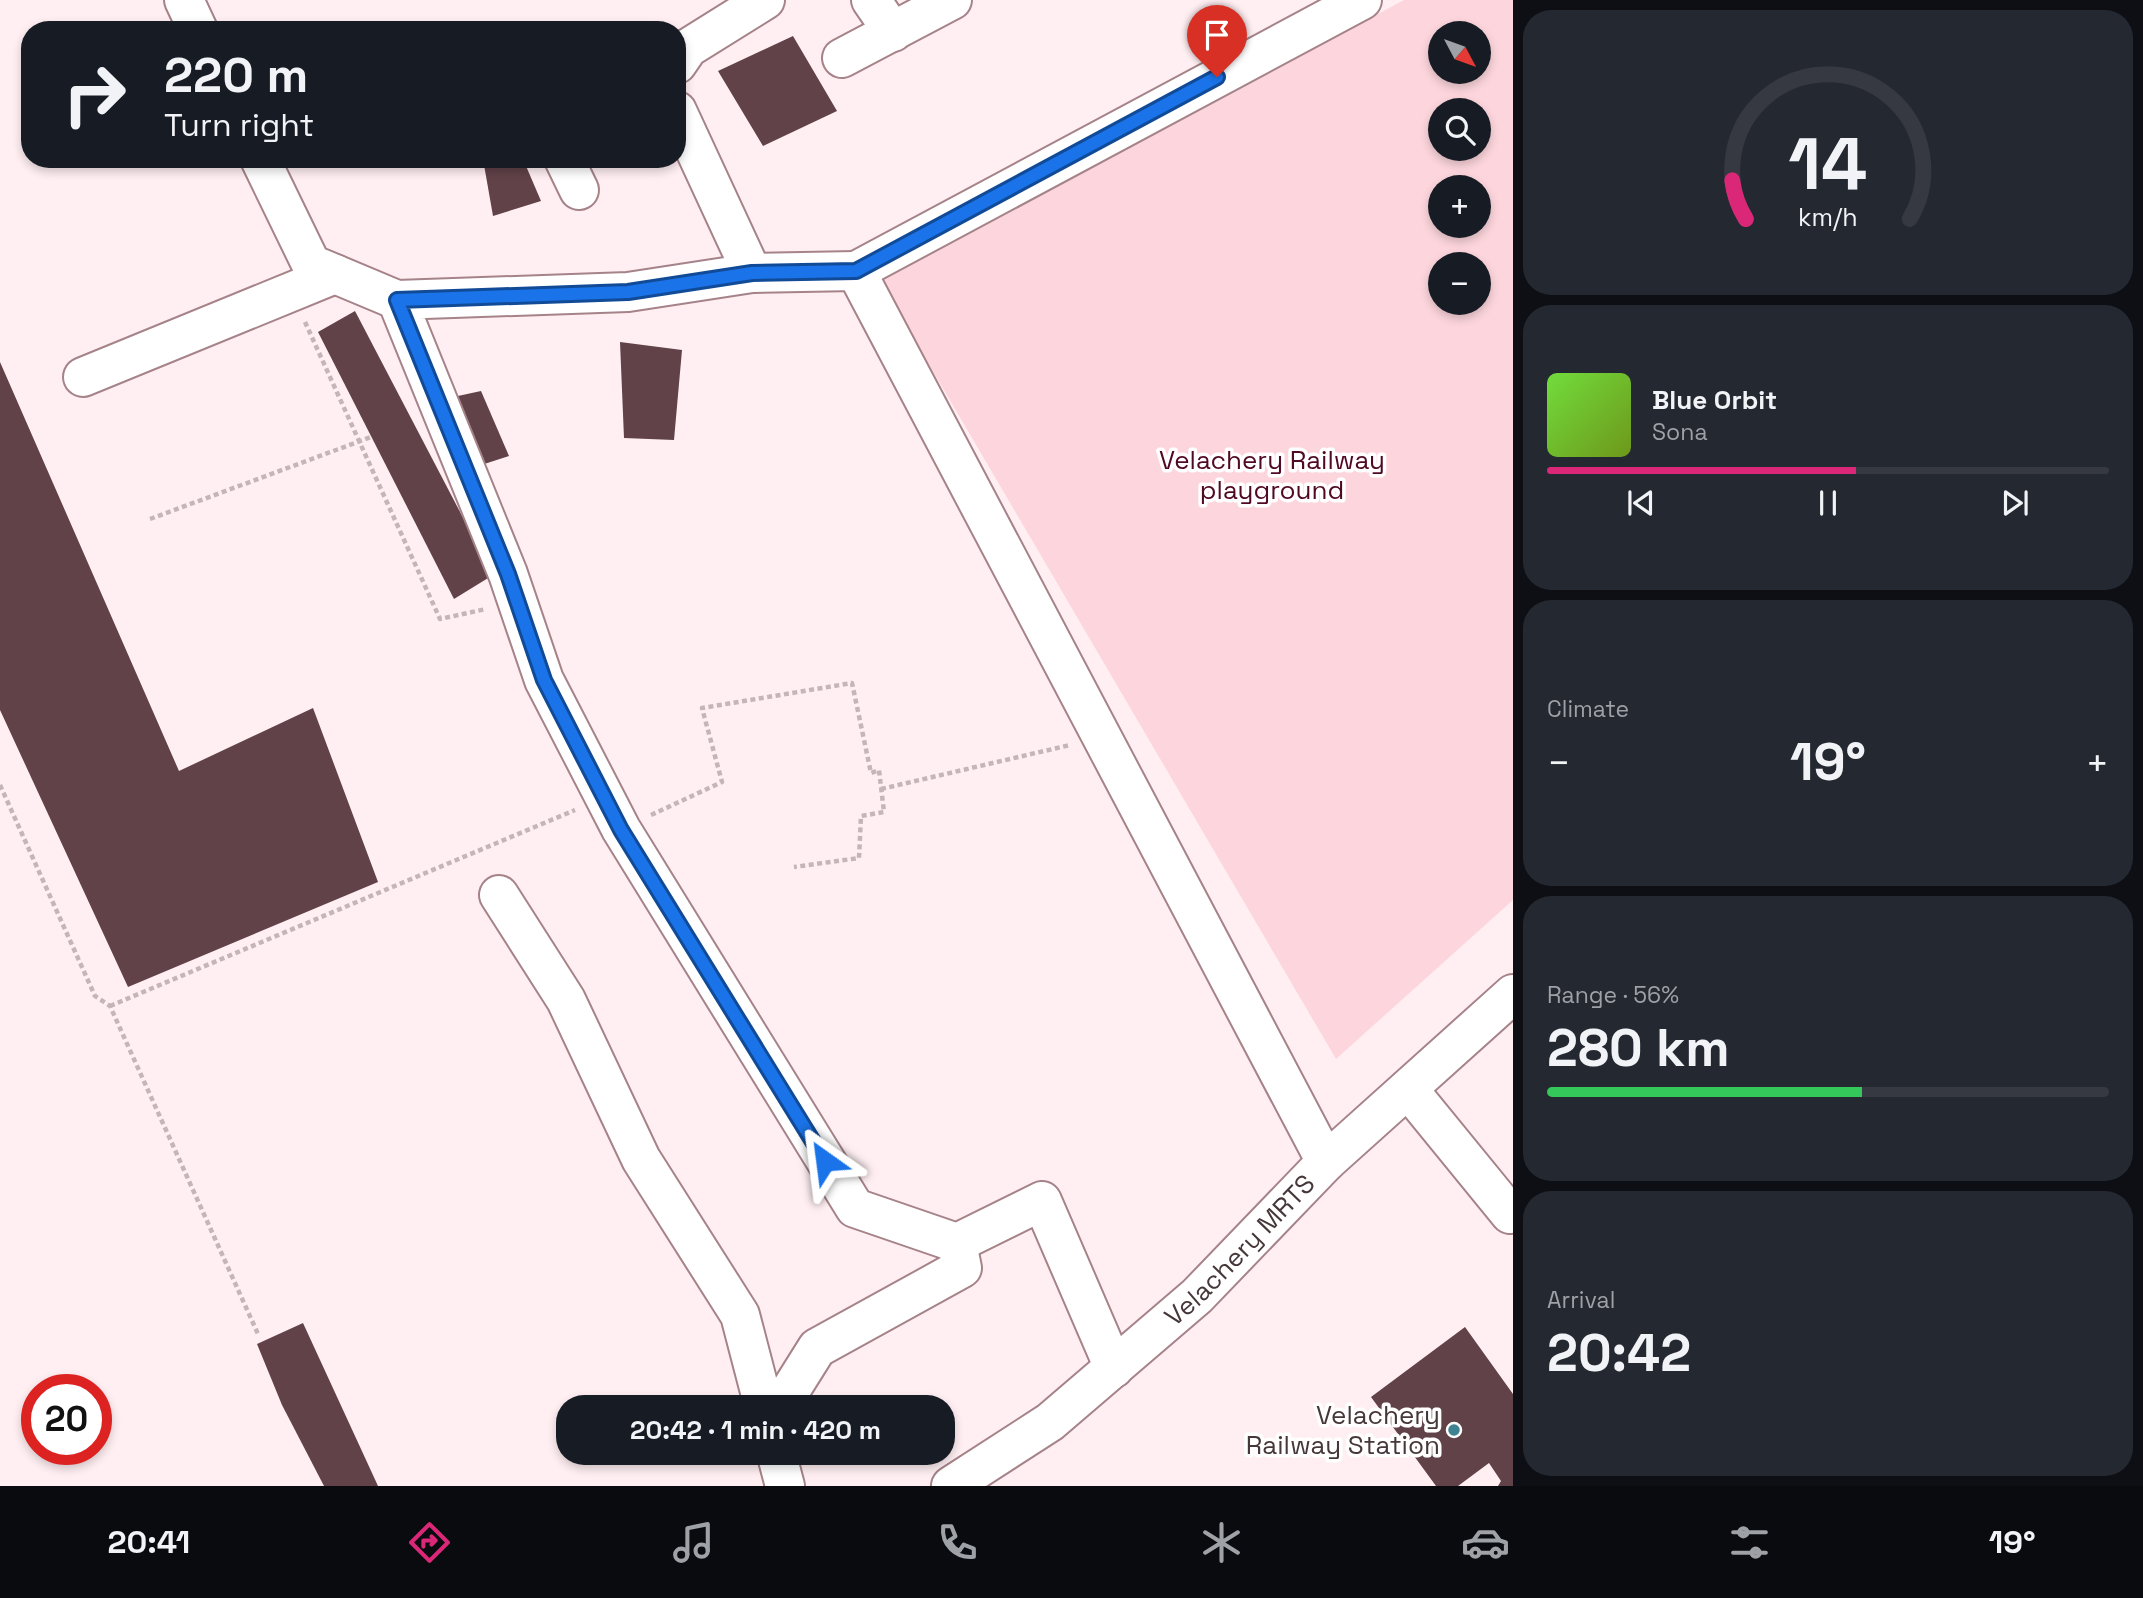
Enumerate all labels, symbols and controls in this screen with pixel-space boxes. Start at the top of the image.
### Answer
pin [1187,5,1247,77]
icon: arrive [1198,16,1236,54]
north arrow [1428,21,1491,84]
map controls [1428,21,1491,315]
text: 220 m [164,44,308,106]
icon: right [49,49,140,140]
button: search [1428,98,1491,161]
text: Turn right [164,105,314,145]
text: 14 [1788,117,1868,210]
button: + [1428,175,1491,238]
text: km/h [1798,200,1858,232]
button: − [1428,252,1491,315]
text: Blue Orbit [1652,383,1777,417]
text: Sona [1652,417,1708,447]
park label: Velachery Railway playground [1159,443,1385,507]
icon: previous [1622,484,1660,522]
icon: pause [1809,484,1847,522]
icon: next [1996,484,2034,522]
text: Climate [1547,694,1629,724]
text: 19° [1790,729,1866,795]
text: − [1547,739,1571,787]
text: + [2085,739,2109,787]
text: Range · 56% [1547,980,1679,1010]
text: 280 km [1547,1015,1730,1081]
position arrow [788,1124,862,1198]
street label: Velachery MRTS [1157,1167,1322,1333]
text: Arrival [1547,1285,1615,1315]
text: 20:42 [1547,1320,1691,1386]
speed limit sign: 20 [21,1374,112,1465]
place label: Velachery Railway Station [1246,1398,1440,1462]
text: 20:42 · 1 min · 420 m [630,1413,881,1447]
marker: Velachery Railway Station [1446,1422,1462,1438]
icon: directions [405,1518,454,1567]
icon: music [669,1518,718,1567]
icon: phone [933,1518,982,1567]
icon: climate [1197,1518,1246,1567]
icon: car [1461,1518,1510,1567]
icon: filters [1725,1518,1774,1567]
text: 20:41 [107,1522,190,1562]
text: 19° [1989,1522,2036,1562]

